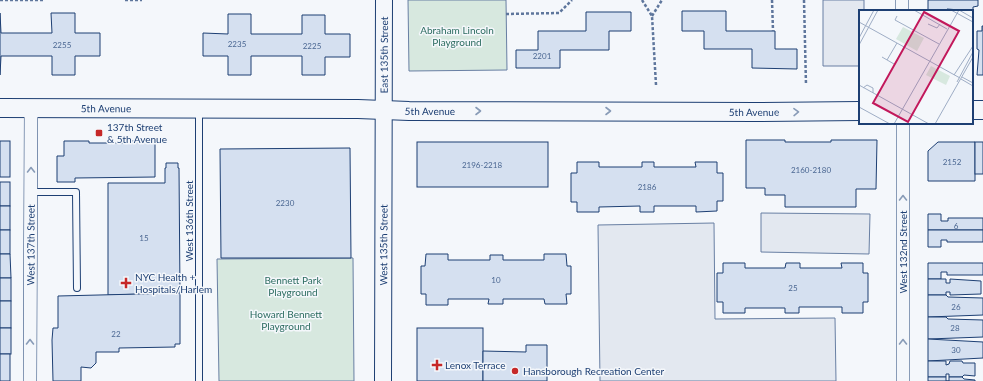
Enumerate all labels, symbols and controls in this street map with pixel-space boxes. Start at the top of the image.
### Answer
inset map [859,10,973,124]
street label: East 135th Street [378,16,390,93]
park label: Abraham Lincoln Playground [420,24,494,48]
house number: 2235 [228,39,247,49]
house number: 2255 [53,40,72,50]
house number: 2225 [303,41,322,51]
house number: 2201 [533,51,552,61]
street label: 5th Avenue [81,102,131,114]
street label: 5th Avenue [405,105,455,117]
street label: 5th Avenue [729,106,779,118]
one-way arrow [475,107,481,115]
one-way arrow [605,107,611,115]
one-way arrow [793,107,799,116]
place label: 137th Street & 5th Avenue [107,121,167,145]
marker: 137th Street & 5th Avenue [94,128,104,138]
house number: 2152 [943,157,962,167]
house number: 2196-2218 [462,160,502,170]
house number: 2160-2180 [791,165,831,175]
one-way arrow [27,167,35,173]
street label: West 136th Street [183,180,195,262]
house number: 2186 [638,182,657,192]
one-way arrow [899,195,907,201]
house number: 2230 [276,198,295,208]
street label: West 137th Street [24,204,37,286]
street label: West 135th Street [377,204,389,286]
street label: West 132nd Street [897,210,909,294]
house number: 6 [954,221,959,231]
house number: 15 [139,233,149,243]
place label: NYC Health + Hospitals/Harlem [135,271,212,295]
park label: Bennett Park Playground [264,274,322,298]
house number: 10 [491,275,501,285]
marker: NYC Health + Hospitals/Harlem [120,277,132,289]
house number: 25 [788,283,798,293]
house number: 26 [951,302,961,312]
park label: Howard Bennett Playground [250,308,322,332]
house number: 28 [950,323,960,333]
house number: 22 [111,329,121,339]
one-way arrow [26,339,34,345]
one-way arrow [899,339,907,345]
house number: 30 [951,345,961,355]
place label: Lenox Terrace [445,359,505,371]
marker: Lenox Terrace [432,360,442,370]
place label: Hansborough Recreation Center [523,365,664,377]
marker: Hansborough Recreation Center [510,366,520,376]

